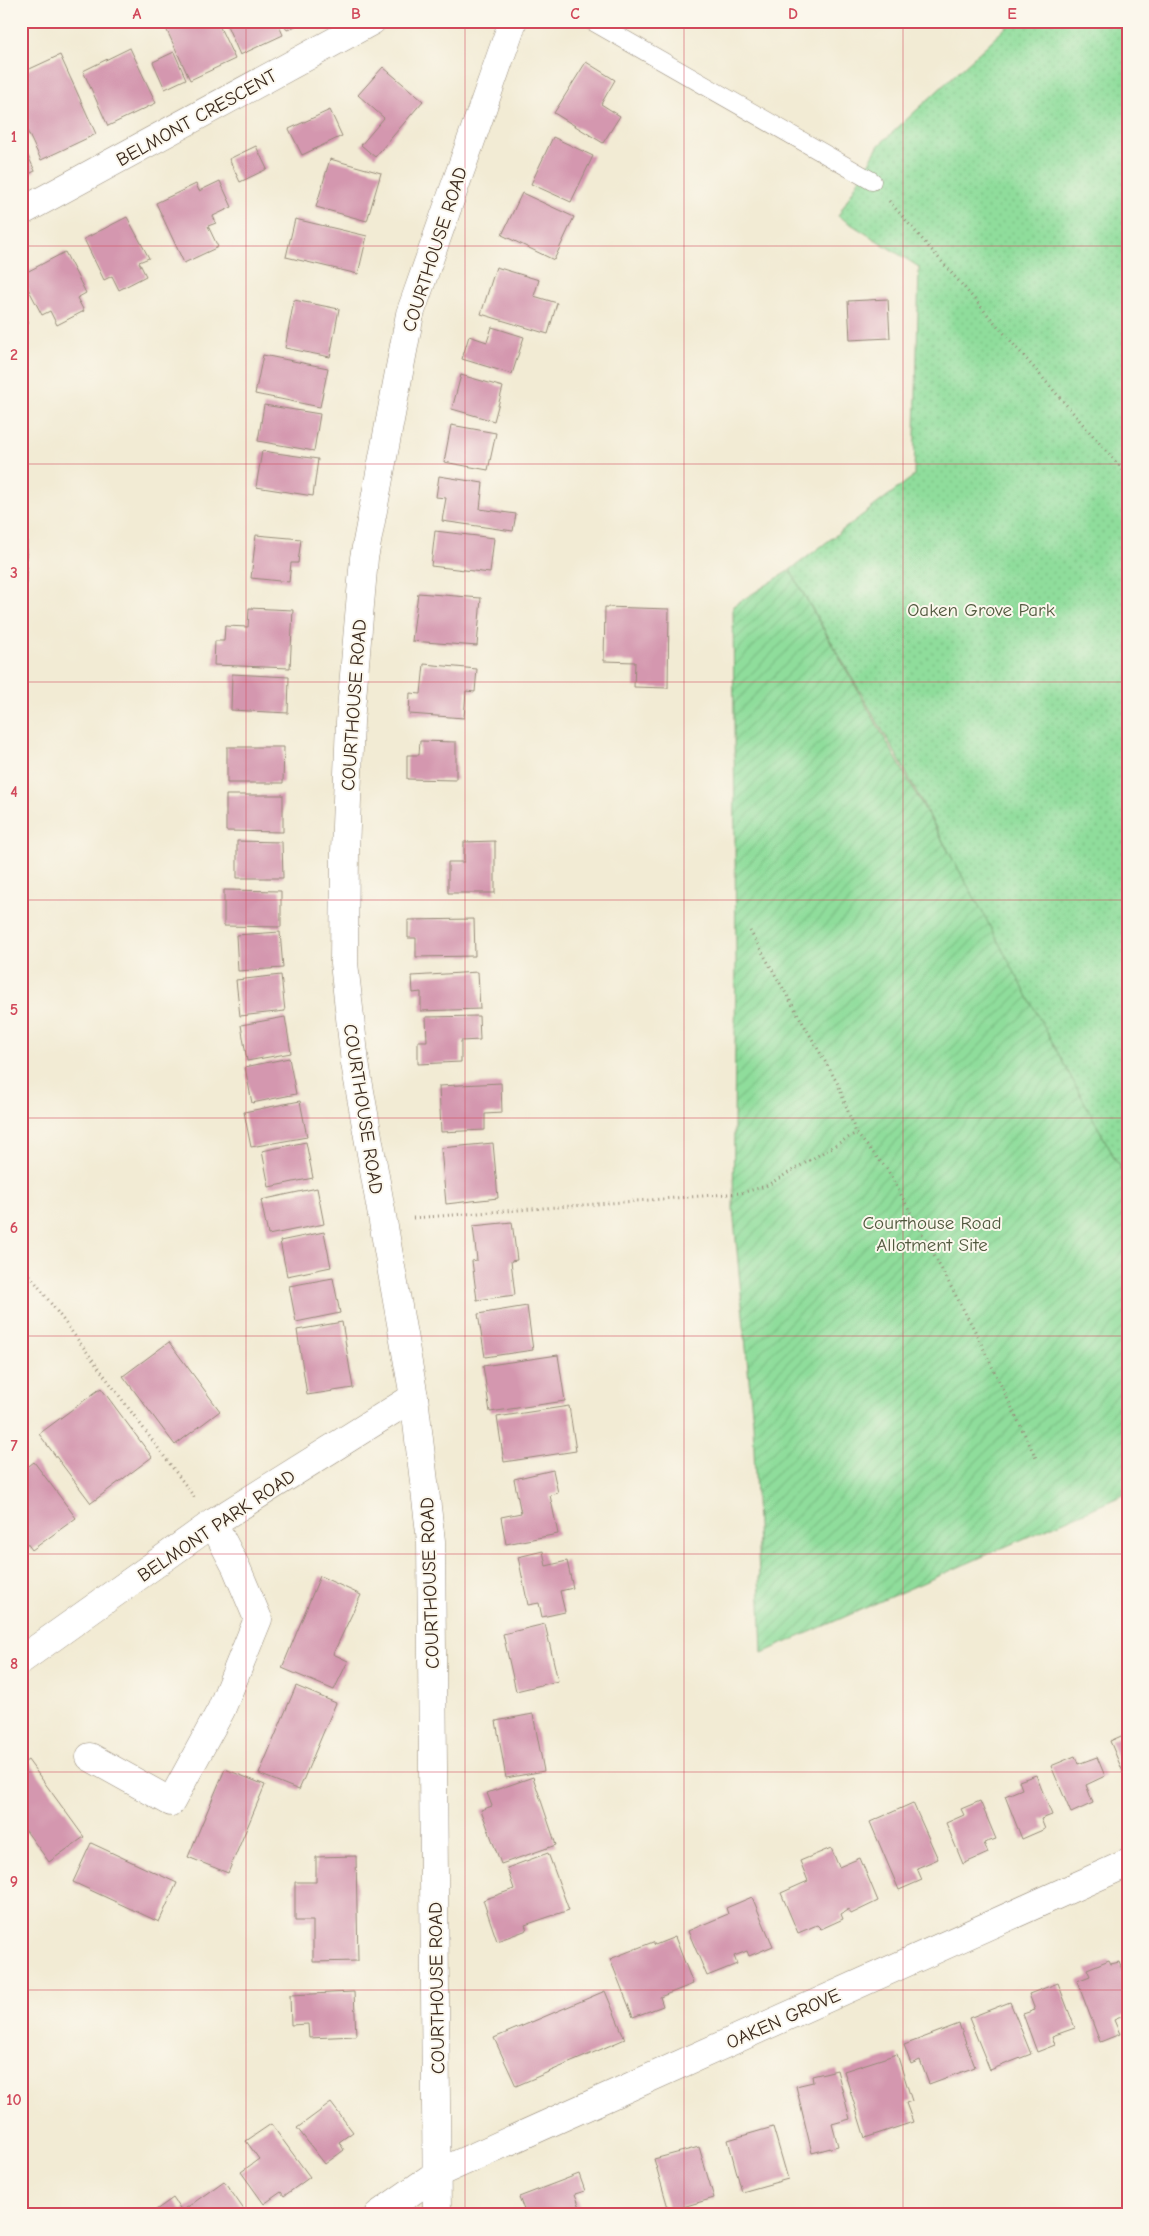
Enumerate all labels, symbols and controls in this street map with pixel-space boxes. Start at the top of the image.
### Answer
text: A [133,5,142,23]
text: B [351,5,361,23]
text: C [570,5,580,23]
text: D [788,5,798,23]
text: E [1007,5,1017,23]
street label: BELMONT CRESCENT [112,65,281,171]
text: 1 [11,128,17,146]
street label: COURTHOUSE ROAD [398,164,472,335]
text: 2 [10,346,18,364]
text: 3 [10,564,18,582]
park label: Oaken Grove Park [907,599,1056,621]
street label: COURTHOUSE ROAD [337,618,371,792]
text: 4 [10,783,18,801]
text: 5 [10,1001,18,1019]
street label: COURTHOUSE ROAD [339,1022,387,1196]
park label: Courthouse Road Allotment Site [862,1212,1002,1256]
text: 6 [10,1219,18,1237]
text: 7 [10,1437,18,1455]
street label: BELMONT PARK ROAD [134,1465,300,1587]
street label: COURTHOUSE ROAD [416,1497,444,1669]
text: 8 [10,1655,18,1673]
text: 9 [10,1873,18,1891]
street label: COURTHOUSE ROAD [424,1902,450,2074]
street label: OAKEN GROVE [723,1984,844,2054]
text: 10 [6,2091,22,2109]

